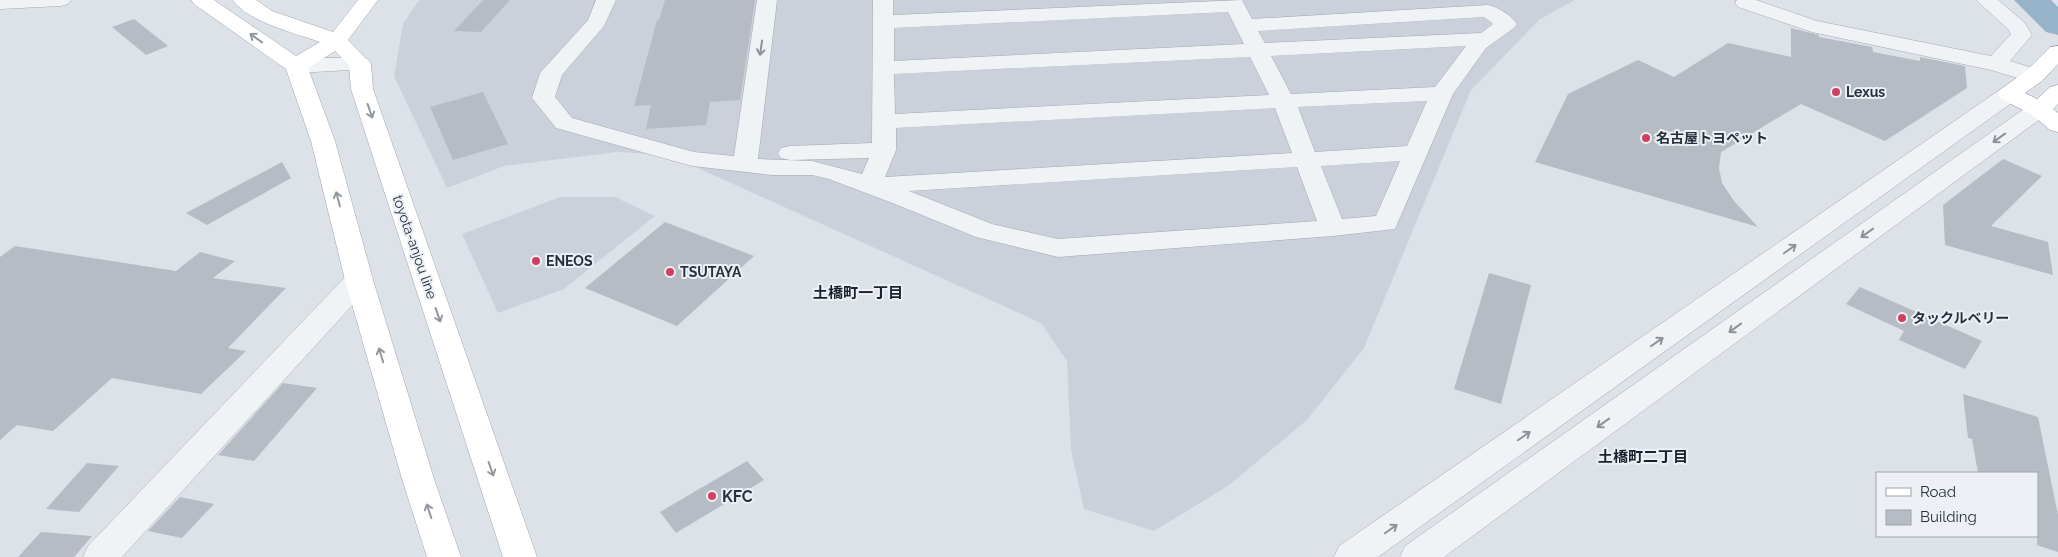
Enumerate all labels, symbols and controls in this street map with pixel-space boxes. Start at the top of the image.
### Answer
one-way arrow [249,33,263,43]
one-way arrow [755,40,765,56]
place label: Lexus [1846,84,1885,100]
marker: Lexus [1830,86,1842,98]
one-way arrow [365,103,375,119]
place label: 名古屋トヨペット [1656,130,1768,146]
marker: 名古屋トヨペット [1640,132,1652,144]
one-way arrow [1992,133,2006,143]
one-way arrow [332,191,342,207]
street label: toyota-anjou line [390,193,440,301]
one-way arrow [1860,228,1874,238]
one-way arrow [1782,244,1796,254]
place label: ENEOS [546,253,593,269]
marker: ENEOS [530,255,542,267]
place label: TSUTAYA [680,264,742,280]
marker: TSUTAYA [664,266,676,278]
district label: 土橋町一丁目 [813,284,903,302]
one-way arrow [434,307,444,323]
place label: タックルベリー [1912,310,2010,326]
marker: タックルベリー [1896,312,1908,324]
one-way arrow [1728,323,1742,333]
one-way arrow [1650,337,1664,347]
one-way arrow [376,348,386,364]
one-way arrow [1597,417,1610,428]
one-way arrow [1517,431,1531,441]
district label: 土橋町二丁目 [1598,448,1688,466]
one-way arrow [486,461,496,477]
legend [1876,472,2038,537]
text: Road [1920,483,1956,501]
place label: KFC [722,487,753,506]
marker: KFC [706,490,718,502]
one-way arrow [423,503,433,519]
text: Building [1920,508,1977,526]
one-way arrow [1384,524,1398,534]

